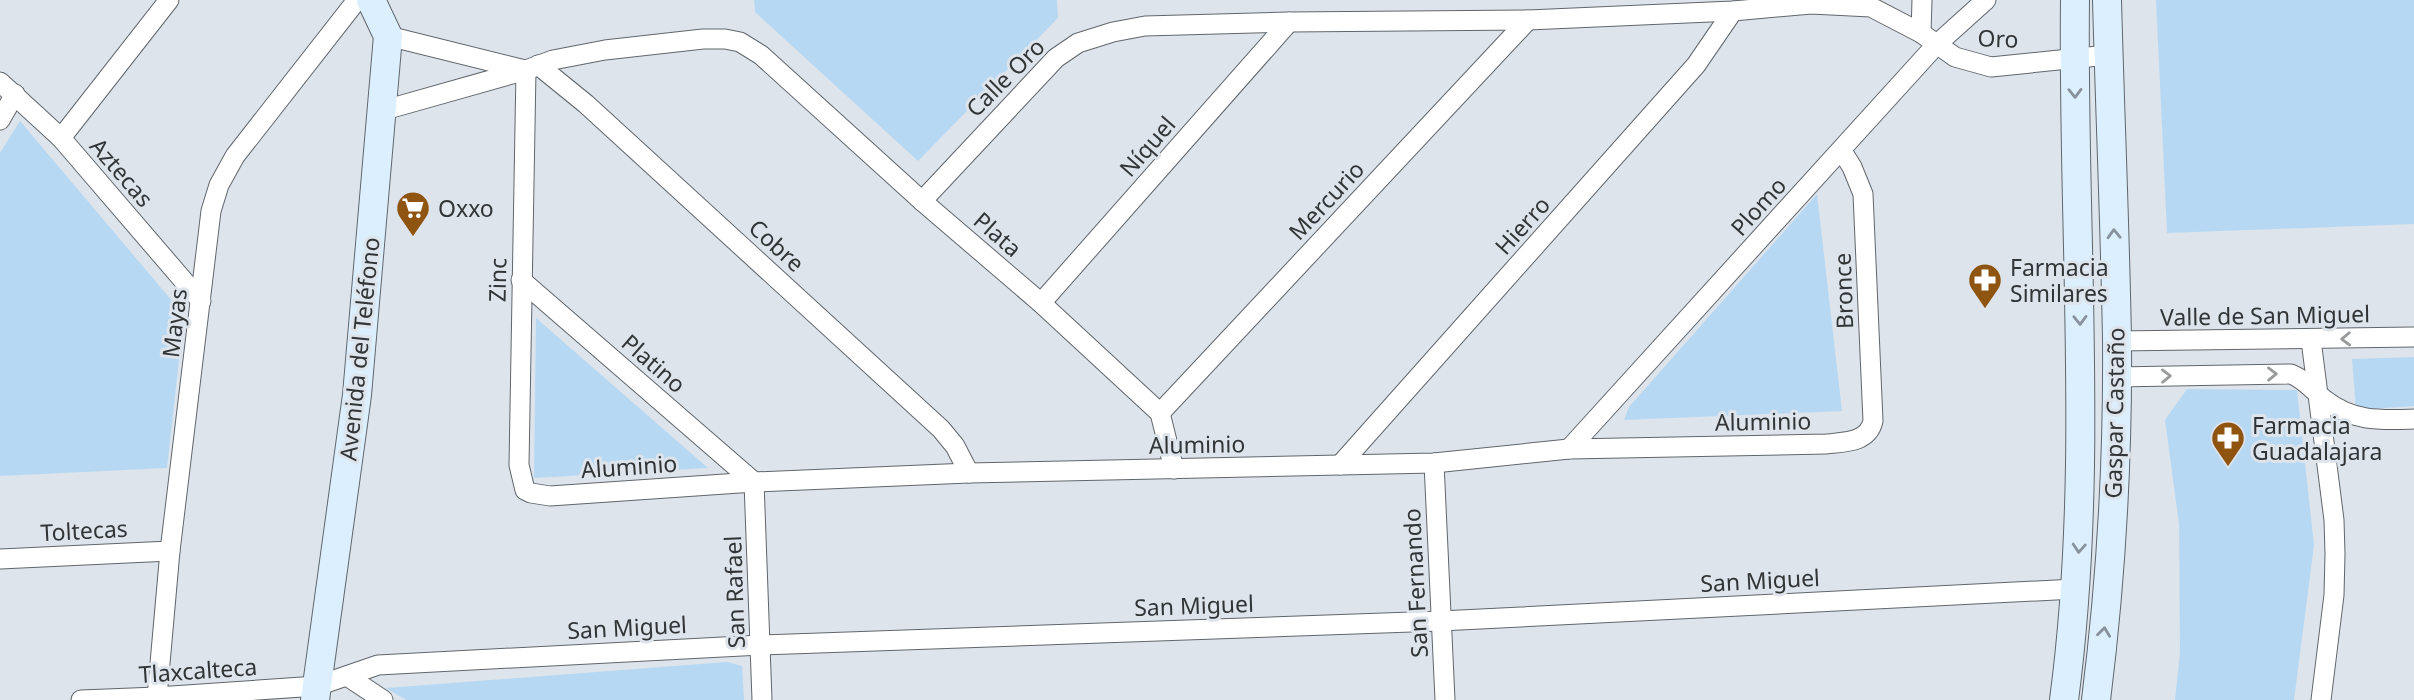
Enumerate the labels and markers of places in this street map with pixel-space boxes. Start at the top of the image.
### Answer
supermarket icon: Oxxo [394,189,432,238]
place label: Oxxo [438,192,494,224]
place label: Farmacia Similares [2010,251,2109,309]
pharmacy icon: Farmacia Similares [1966,261,2004,310]
place label: Farmacia Guadalajara [2252,409,2383,467]
pharmacy icon: Farmacia Guadalajara [2209,419,2247,468]

